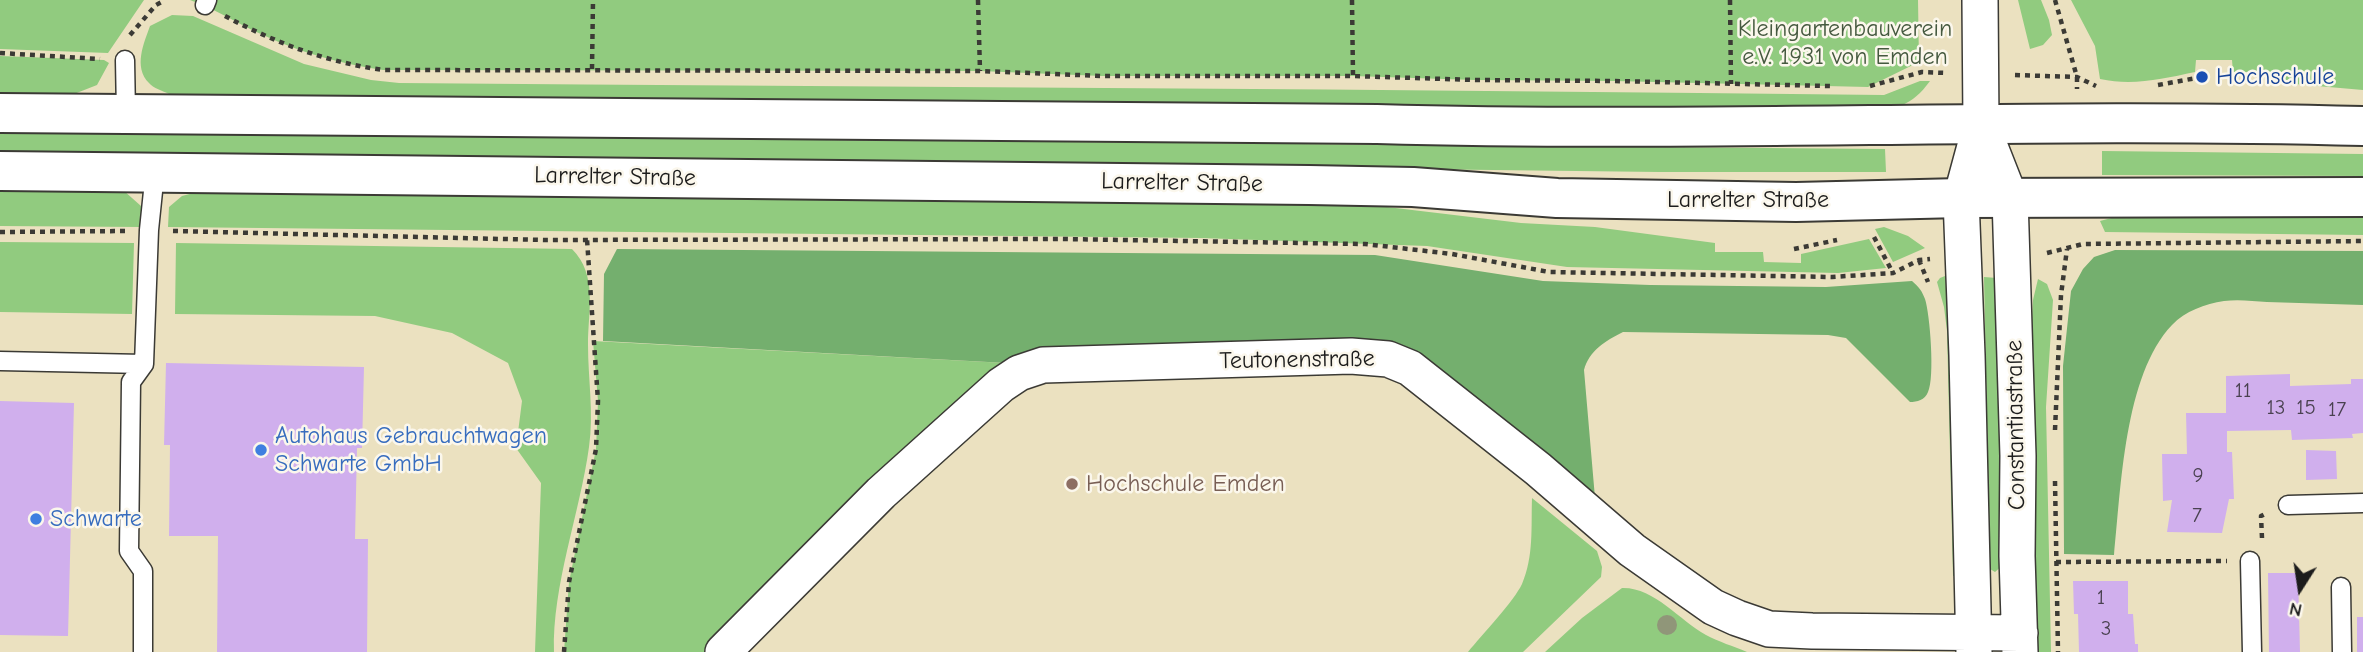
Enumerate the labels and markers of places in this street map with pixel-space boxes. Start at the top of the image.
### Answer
place label: Hochschule [2216,63,2334,91]
marker: Hochschule [2194,69,2210,85]
place label: Autohaus Gebrauchtwagen Schwarte GmbH [275,422,547,478]
marker: Autohaus Gebrauchtwagen Schwarte GmbH [253,442,269,458]
place label: Hochschule Emden [1086,470,1285,498]
marker: Hochschule Emden [1064,476,1080,492]
place label: Schwarte [50,505,142,533]
marker: Schwarte [28,511,44,527]

